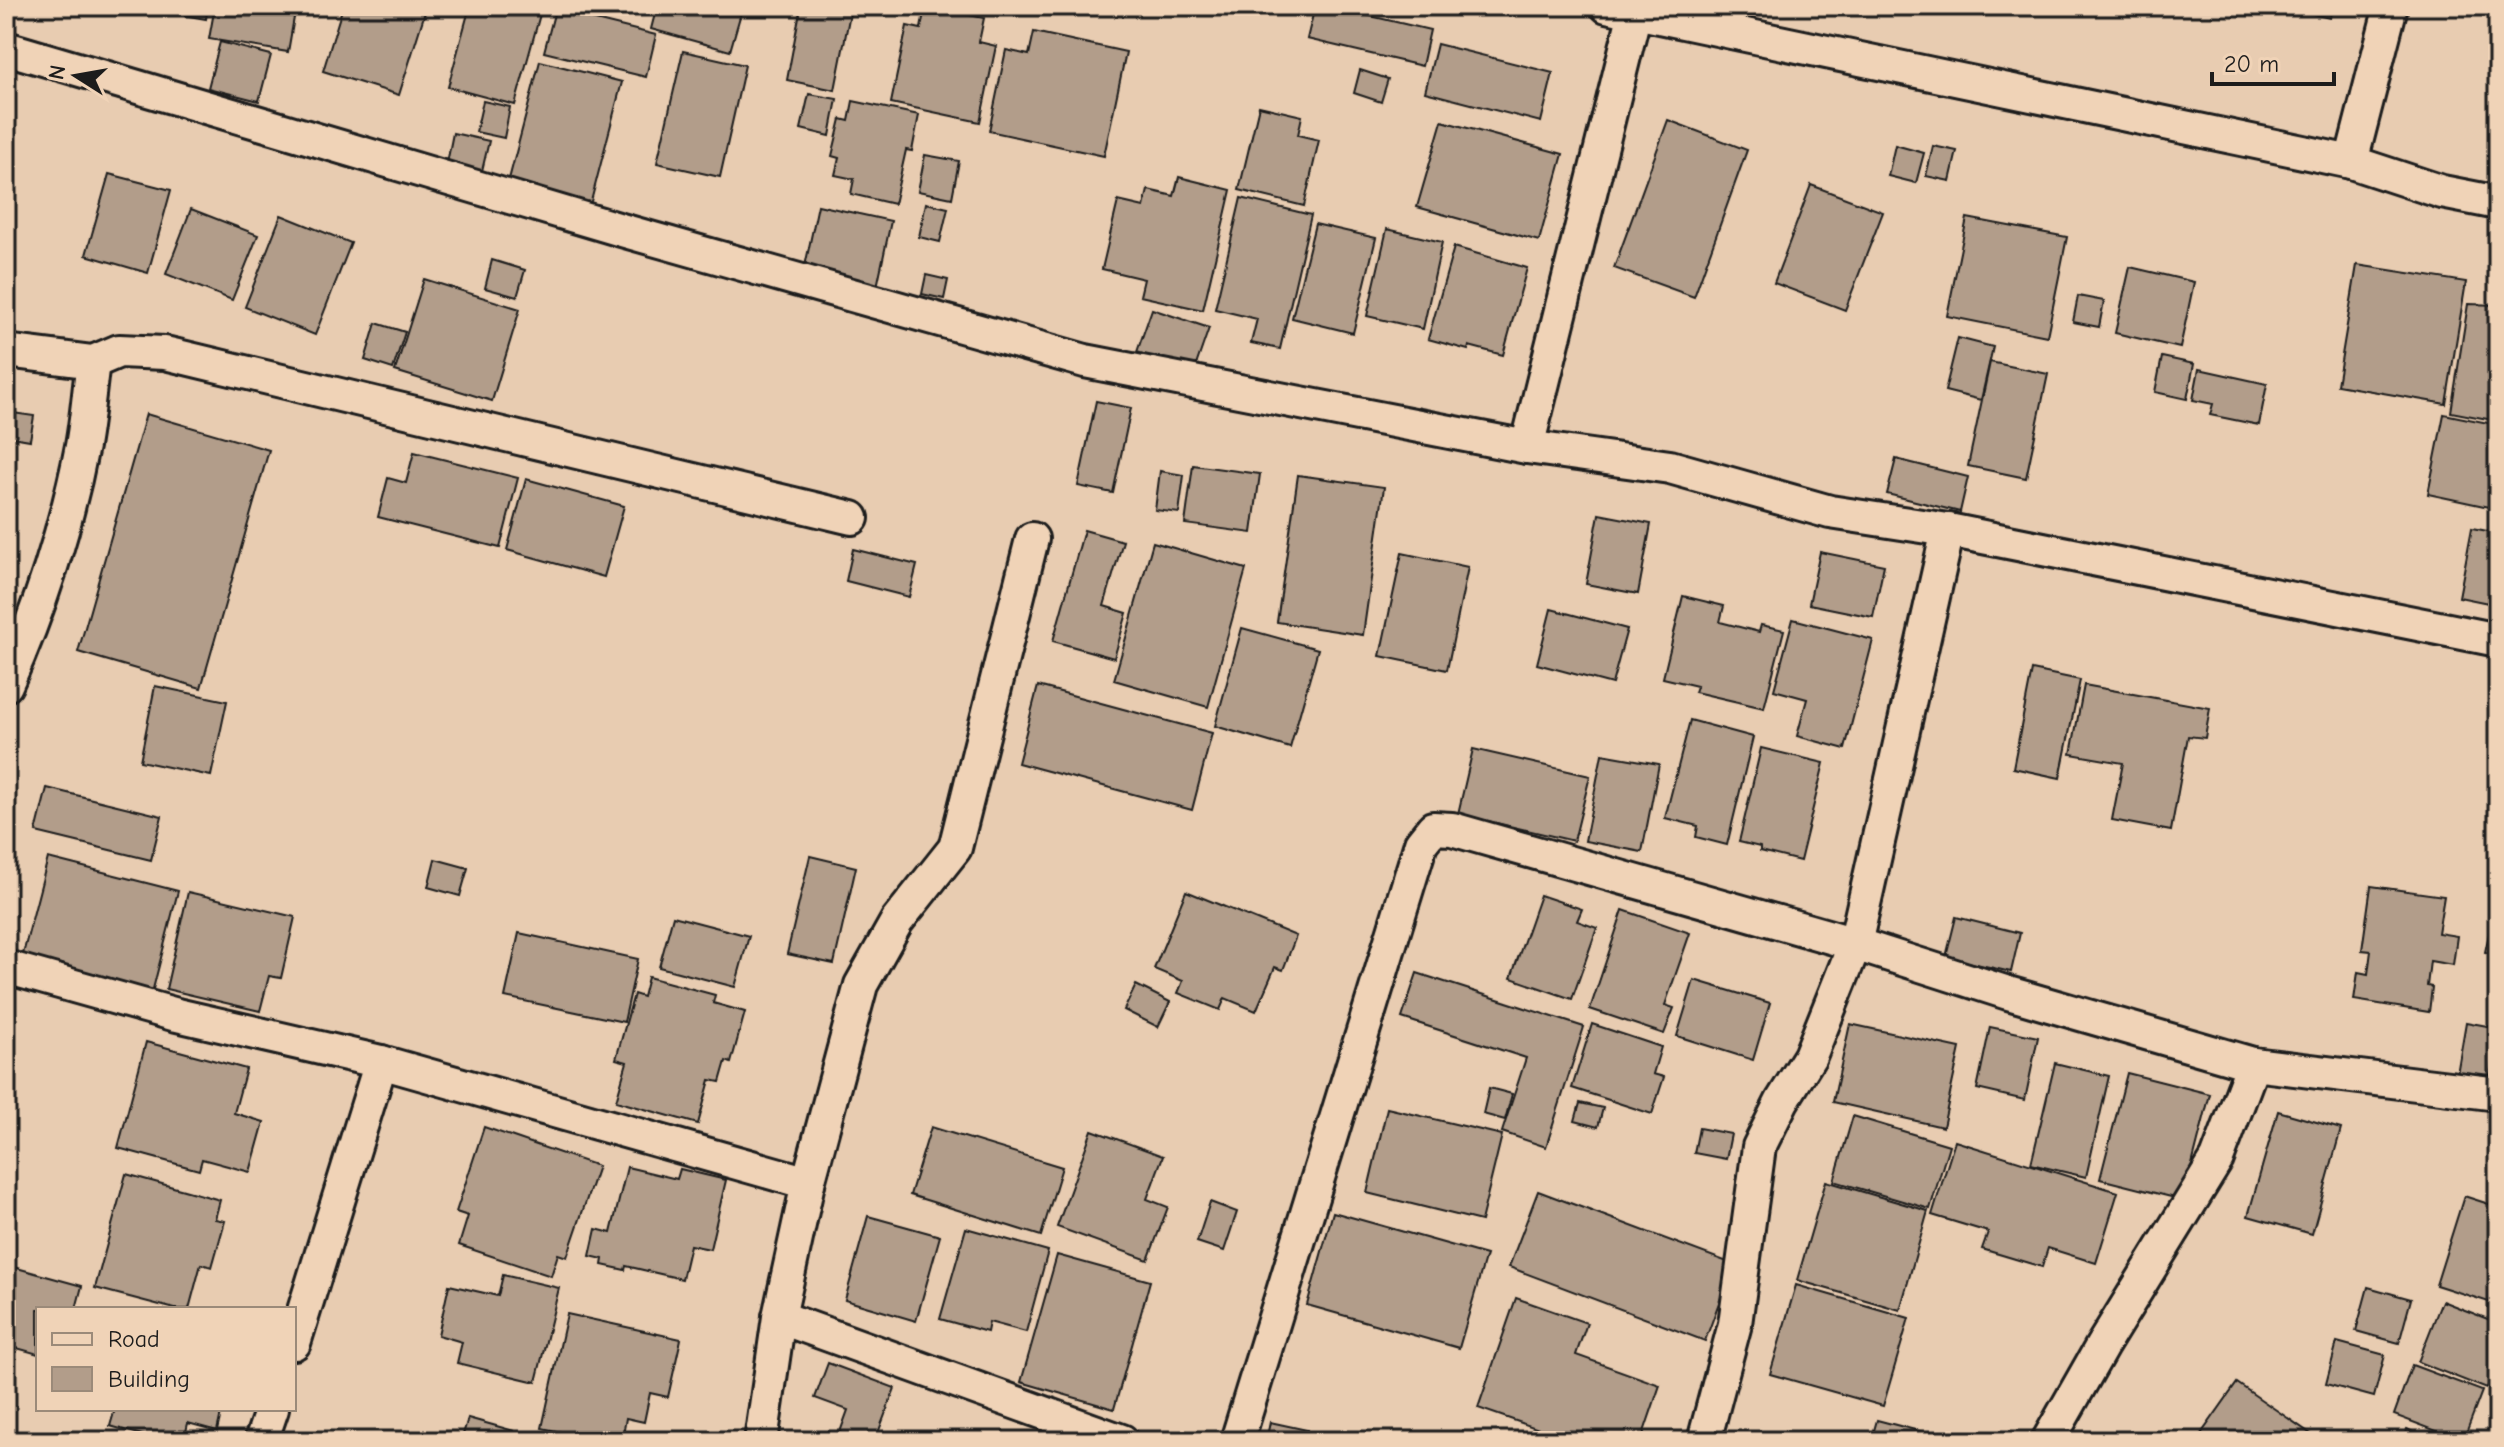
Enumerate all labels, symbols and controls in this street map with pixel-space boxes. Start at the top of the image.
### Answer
north arrow [36,36,116,116]
scale bar [2212,36,2334,86]
text: 20 m [2224,50,2279,78]
text: N [43,63,71,82]
legend [36,1307,296,1411]
text: Road [108,1325,160,1353]
text: Building [108,1365,190,1393]

